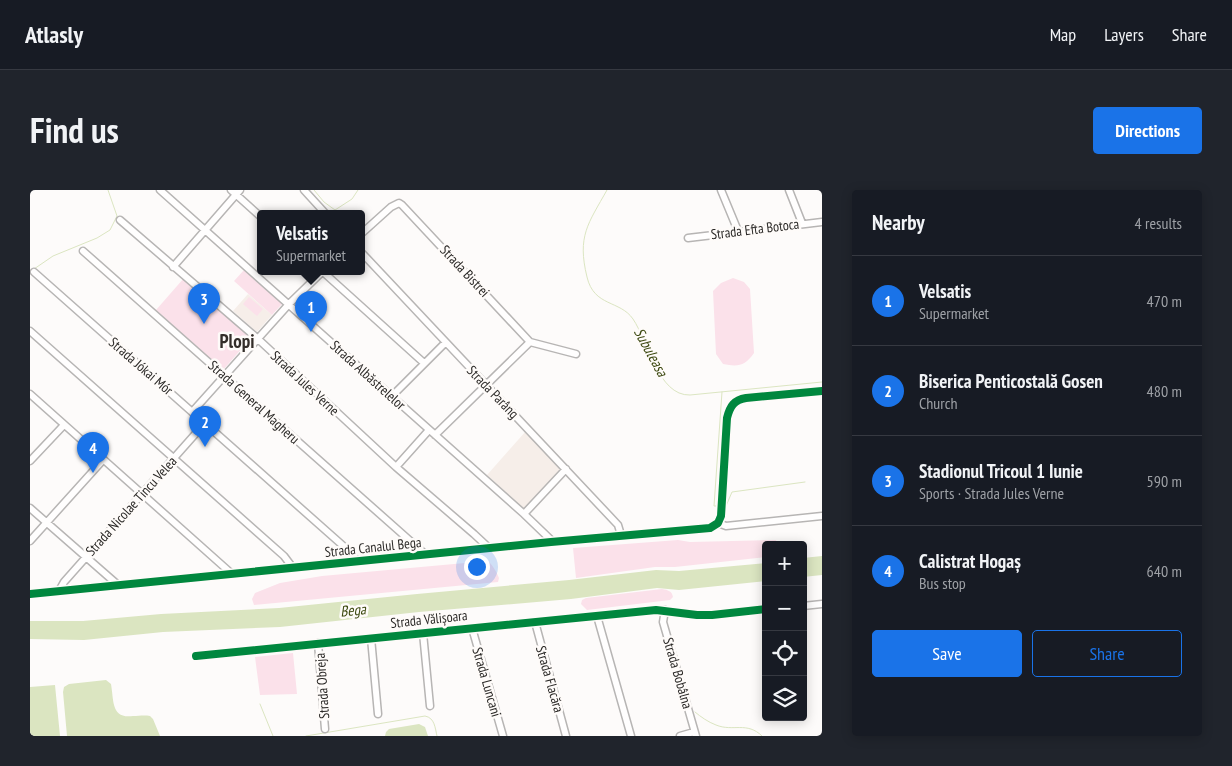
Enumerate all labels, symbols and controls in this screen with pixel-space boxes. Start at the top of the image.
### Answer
text: Atlasly [25,19,83,50]
text: Map [1050,23,1076,46]
text: Layers [1104,23,1144,46]
text: Share [1172,23,1207,46]
text: Find us [30,107,119,153]
button: Directions [1093,107,1202,154]
text: Nearby [872,209,925,236]
popup [257,210,365,275]
text: 4 results [1135,213,1182,233]
street label: Strada Efta Botoca [710,215,800,243]
text: Velsatis [276,221,328,245]
street label: Strada Bistrei [436,241,494,301]
text: Supermarket [276,245,346,265]
text: Velsatis [919,279,971,303]
pin: 3 [188,283,220,324]
pin: 1 [295,291,327,332]
text: 1 [884,291,892,311]
text: 470 m [1147,291,1182,311]
text: Supermarket [919,303,989,323]
water label: Subuleasa [630,324,673,381]
district label: Plopi [220,329,254,353]
street label: Strada Jókai Mór [105,333,177,399]
street label: Strada Albăstrelelor [326,336,410,414]
street label: Strada Jules Verne [267,347,343,419]
street label: Strada General Magheru [205,356,303,448]
street label: Strada Parâng [463,362,523,422]
text: Biserica Penticostală Gosen [919,369,1103,393]
text: 2 [884,381,892,401]
text: 480 m [1147,381,1182,401]
text: Church [919,393,957,413]
pin: 2 [189,406,221,447]
pin: 4 [77,432,109,473]
street label: Strada Nicolae Tincu Velea [82,452,180,560]
text: Stadionul Tricoul 1 Iunie [919,459,1083,483]
text: 3 [884,471,892,491]
text: 590 m [1147,471,1182,491]
text: Sports · Strada Jules Verne [919,483,1064,503]
street label: Strada Canalul Bega [324,533,422,561]
map controls [762,541,807,721]
button: + [762,541,807,586]
text: Calistrat Hogaș [919,549,1021,573]
your location [464,554,490,580]
text: 4 [884,561,892,581]
text: 640 m [1147,561,1182,581]
text: Bus stop [919,573,966,593]
button: − [762,586,807,631]
water label: Bega [339,599,368,621]
street label: Strada Vălișoara [390,606,468,632]
button: Save [872,630,1022,677]
button: Share [1032,630,1182,677]
button: locate [762,631,807,676]
street label: Strada Bobâlna [659,635,697,711]
street label: Strada Flacăra [532,644,568,714]
street label: Strada Luncani [468,645,506,719]
street label: Strada Obreja [311,652,333,720]
button: layers [762,676,807,721]

